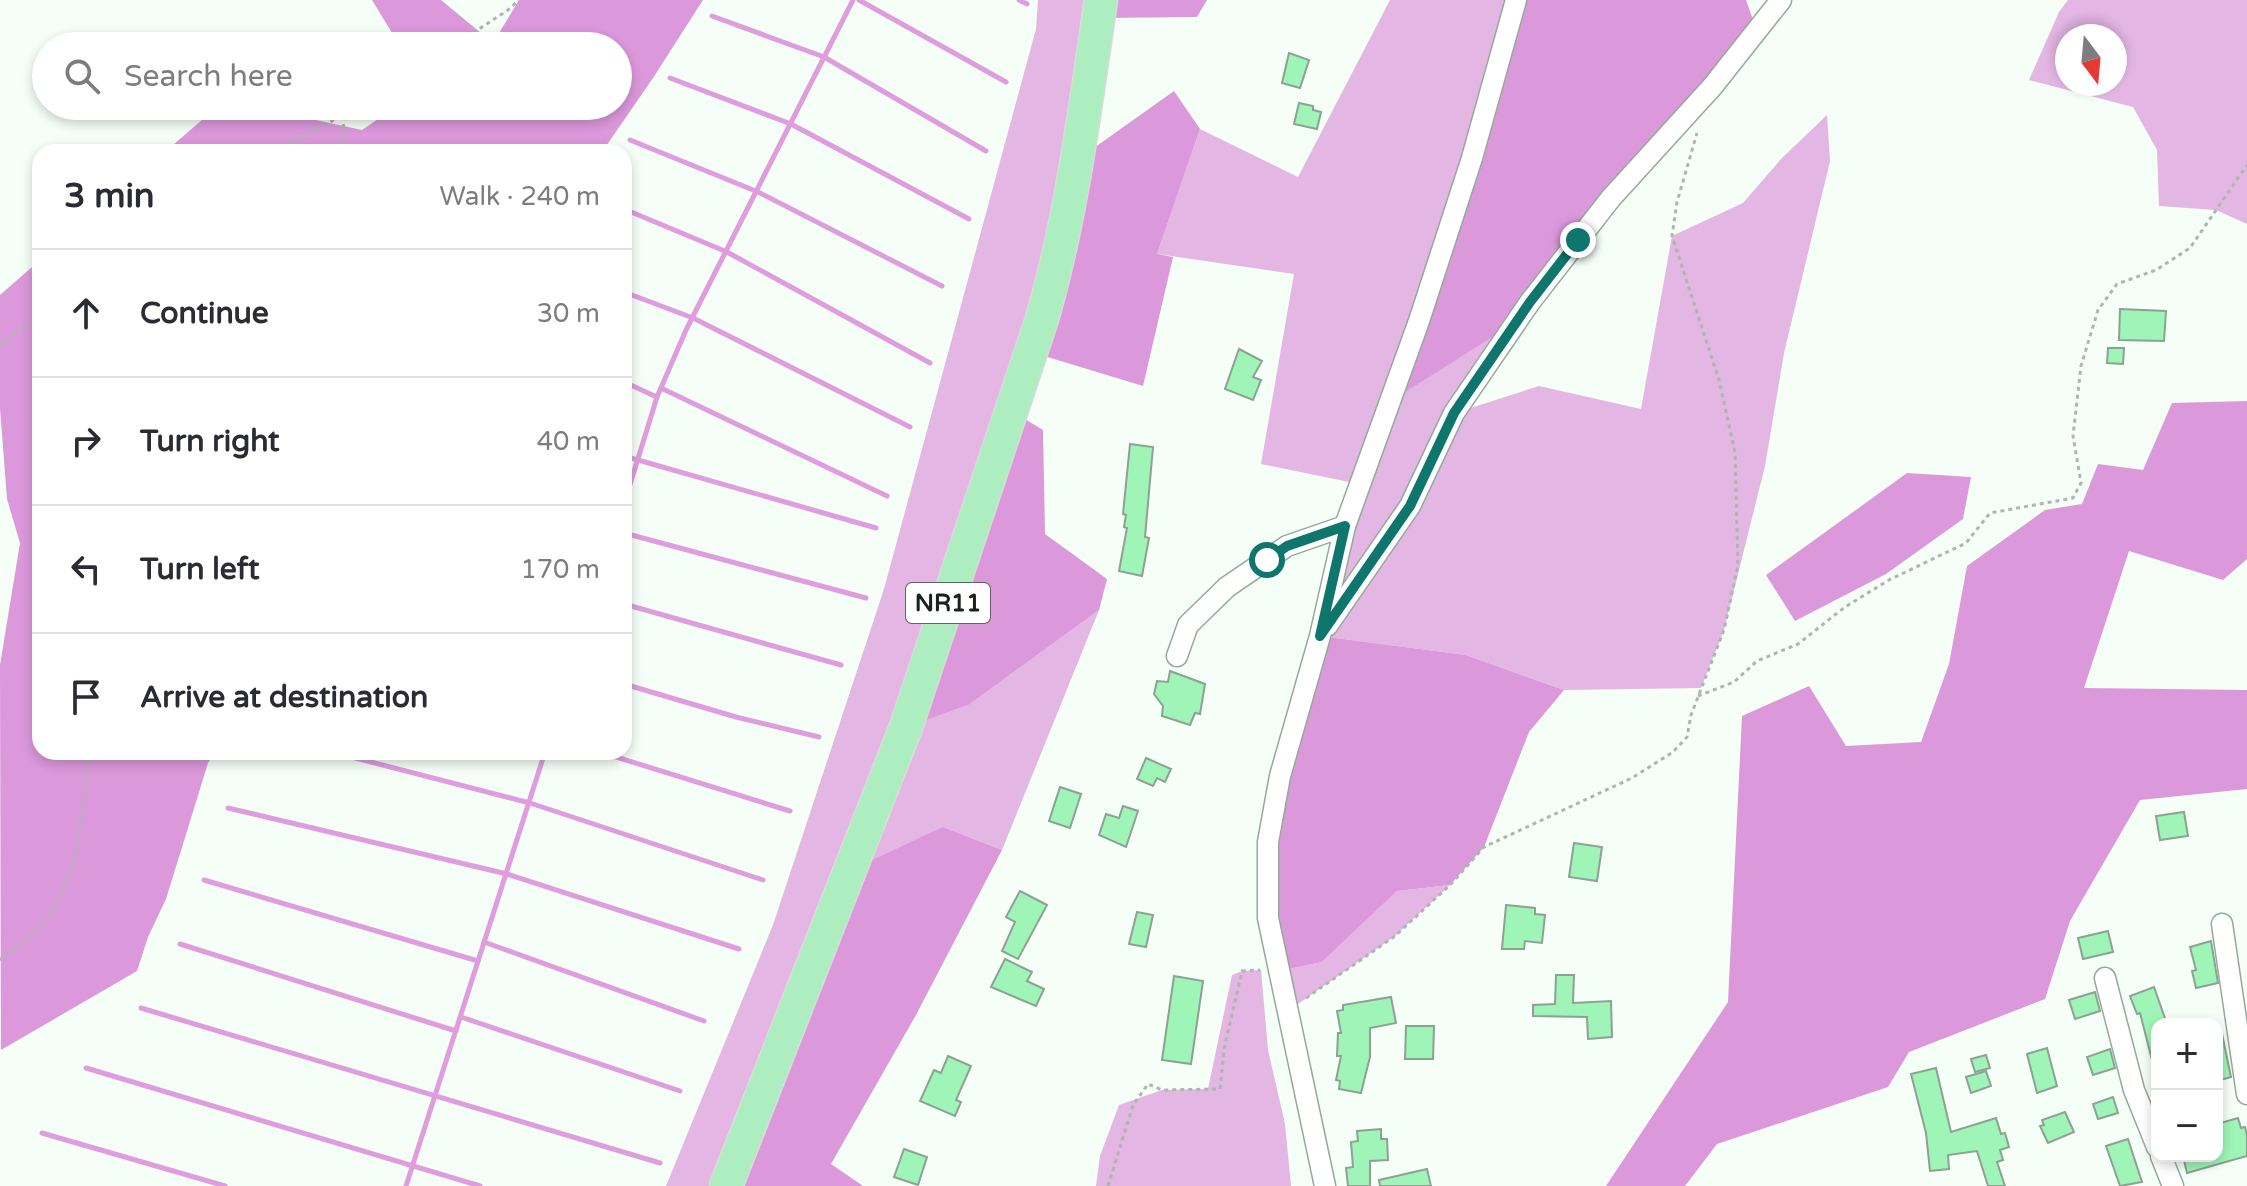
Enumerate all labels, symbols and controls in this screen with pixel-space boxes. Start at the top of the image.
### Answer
north arrow [2055,24,2127,96]
search box [32,32,632,120]
icon: search [60,54,104,98]
text: Search here [124,58,293,95]
text: 3 min [64,176,155,217]
text: Walk · 240 m [440,181,600,212]
route end [1560,222,1596,258]
icon: ahead [64,291,108,335]
text: Continue [140,295,269,332]
text: 30 m [537,298,600,329]
icon: right [64,419,108,463]
text: Turn right [140,423,280,460]
text: 40 m [537,426,600,457]
route start [1249,542,1285,578]
icon: left [64,547,108,591]
text: Turn left [140,551,259,588]
text: 170 m [520,554,600,585]
road number: NR11 [906,583,990,623]
icon: arrive [64,675,108,719]
text: Arrive at destination [140,679,428,716]
map controls [2151,1018,2223,1162]
button: + [2151,1018,2223,1090]
button: − [2151,1090,2223,1162]

